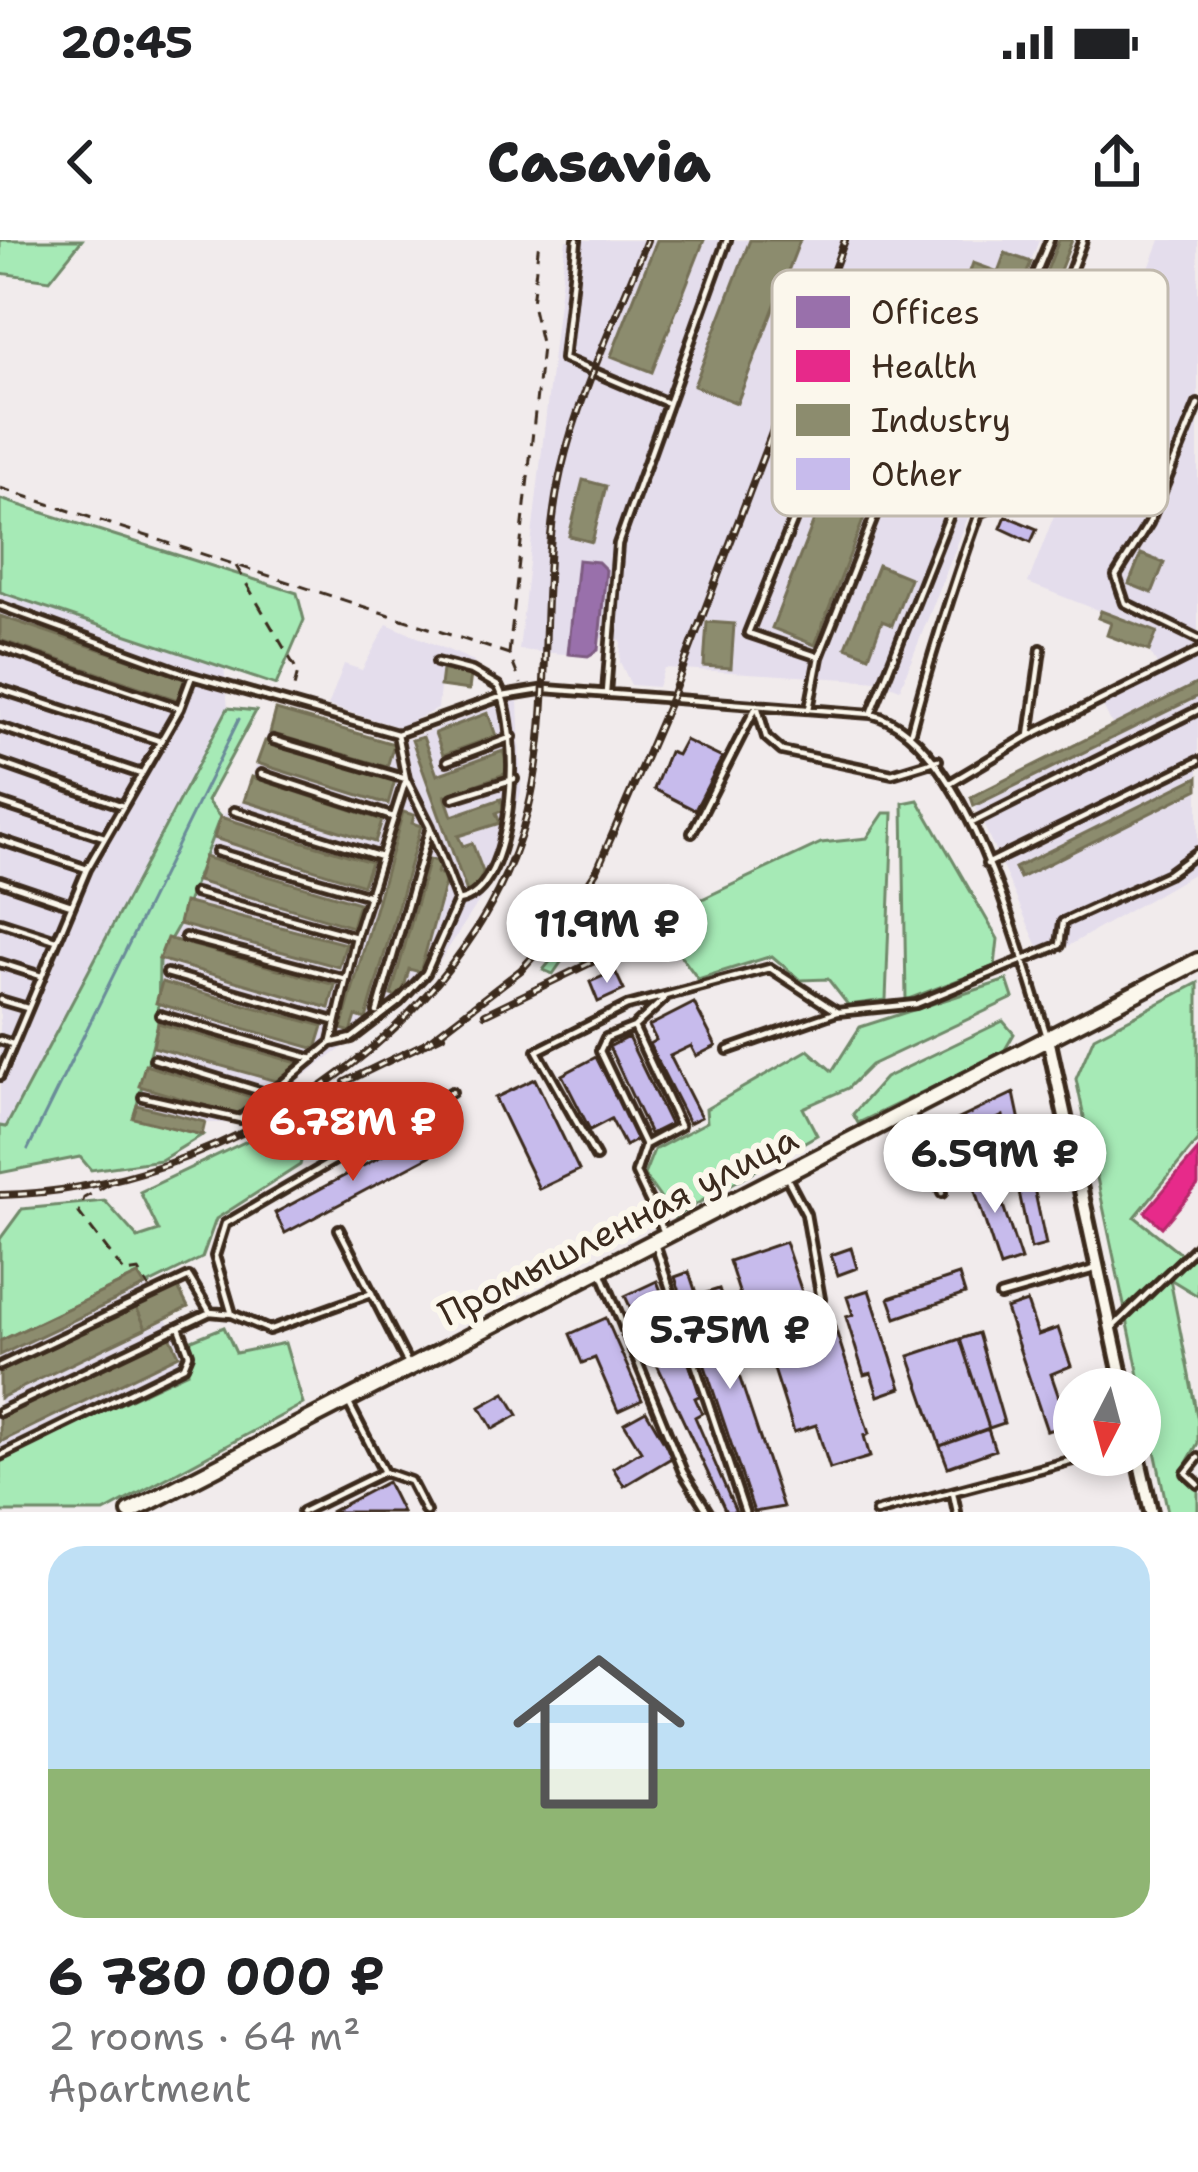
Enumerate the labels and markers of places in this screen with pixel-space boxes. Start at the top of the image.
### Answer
pin: 11.9M ₽ [496,884,718,986]
pin: 6.78M ₽ [242,1082,464,1184]
pin: 6.59M ₽ [884,1114,1106,1216]
pin: 5.75M ₽ [619,1290,841,1392]

